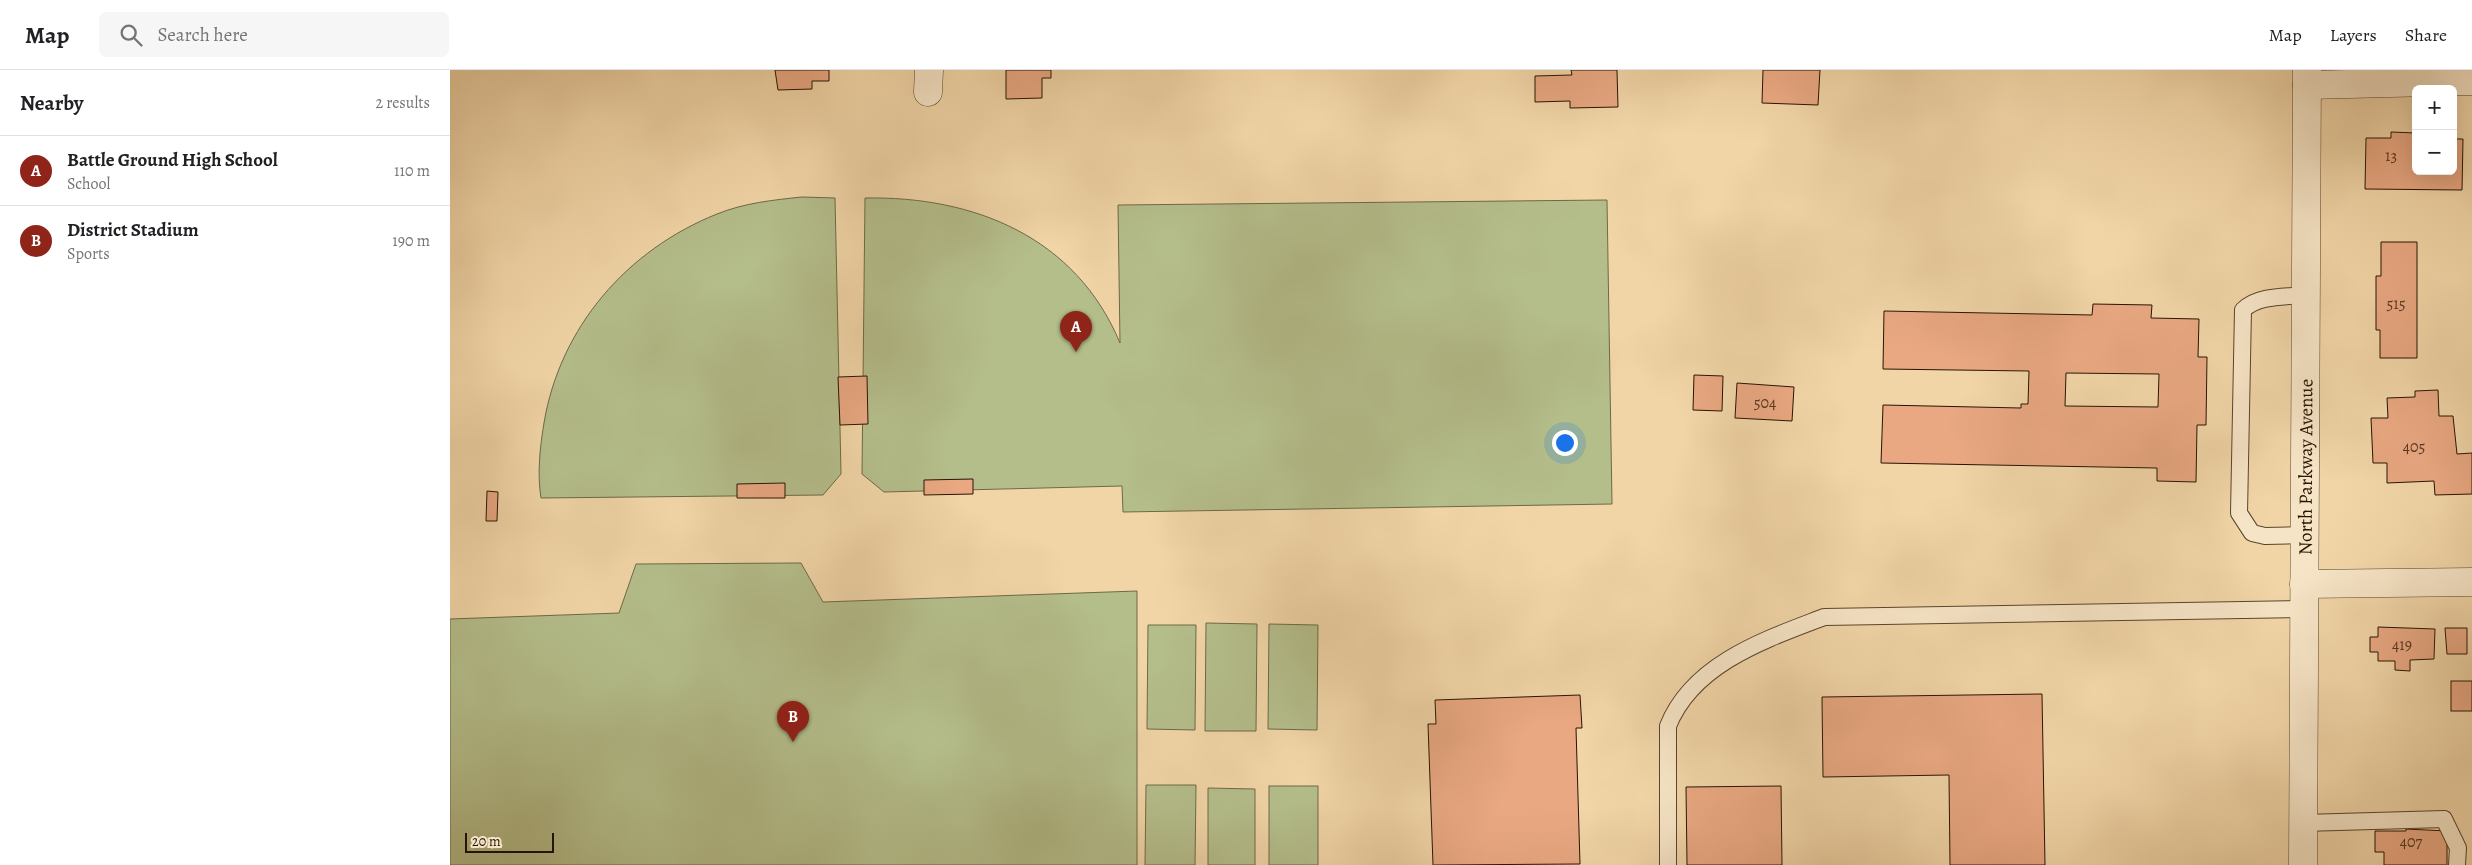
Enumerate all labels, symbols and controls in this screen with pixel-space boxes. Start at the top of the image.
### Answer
search box [99,12,449,57]
text: Map [25,19,69,51]
icon: search [117,21,145,49]
text: Search here [157,22,248,48]
text: Map [2269,23,2302,47]
text: Layers [2330,23,2377,47]
text: Share [2405,23,2447,47]
map controls [2412,85,2457,175]
button: + [2412,85,2457,130]
text: Nearby [20,89,83,117]
text: 2 results [375,92,430,114]
button: − [2412,130,2457,175]
house number: 13 [2385,145,2397,167]
text: Battle Ground High School [67,147,278,173]
text: A [31,160,41,182]
text: 110 m [394,160,430,182]
text: School [67,173,110,195]
text: District Stadium [67,217,199,243]
text: B [31,230,41,252]
text: 190 m [392,230,430,252]
text: Sports [67,243,110,265]
house number: 515 [2386,293,2406,315]
pin: A [1060,311,1092,352]
street label: North Parkway Avenue [2293,379,2319,555]
house number: 504 [1754,392,1776,414]
your location [1552,430,1578,456]
house number: 405 [2403,436,2425,458]
house number: 419 [2392,634,2412,656]
pin: B [777,701,809,742]
scale bar [465,830,554,853]
house number: 407 [2400,831,2423,853]
text: 20 m [472,832,501,851]

